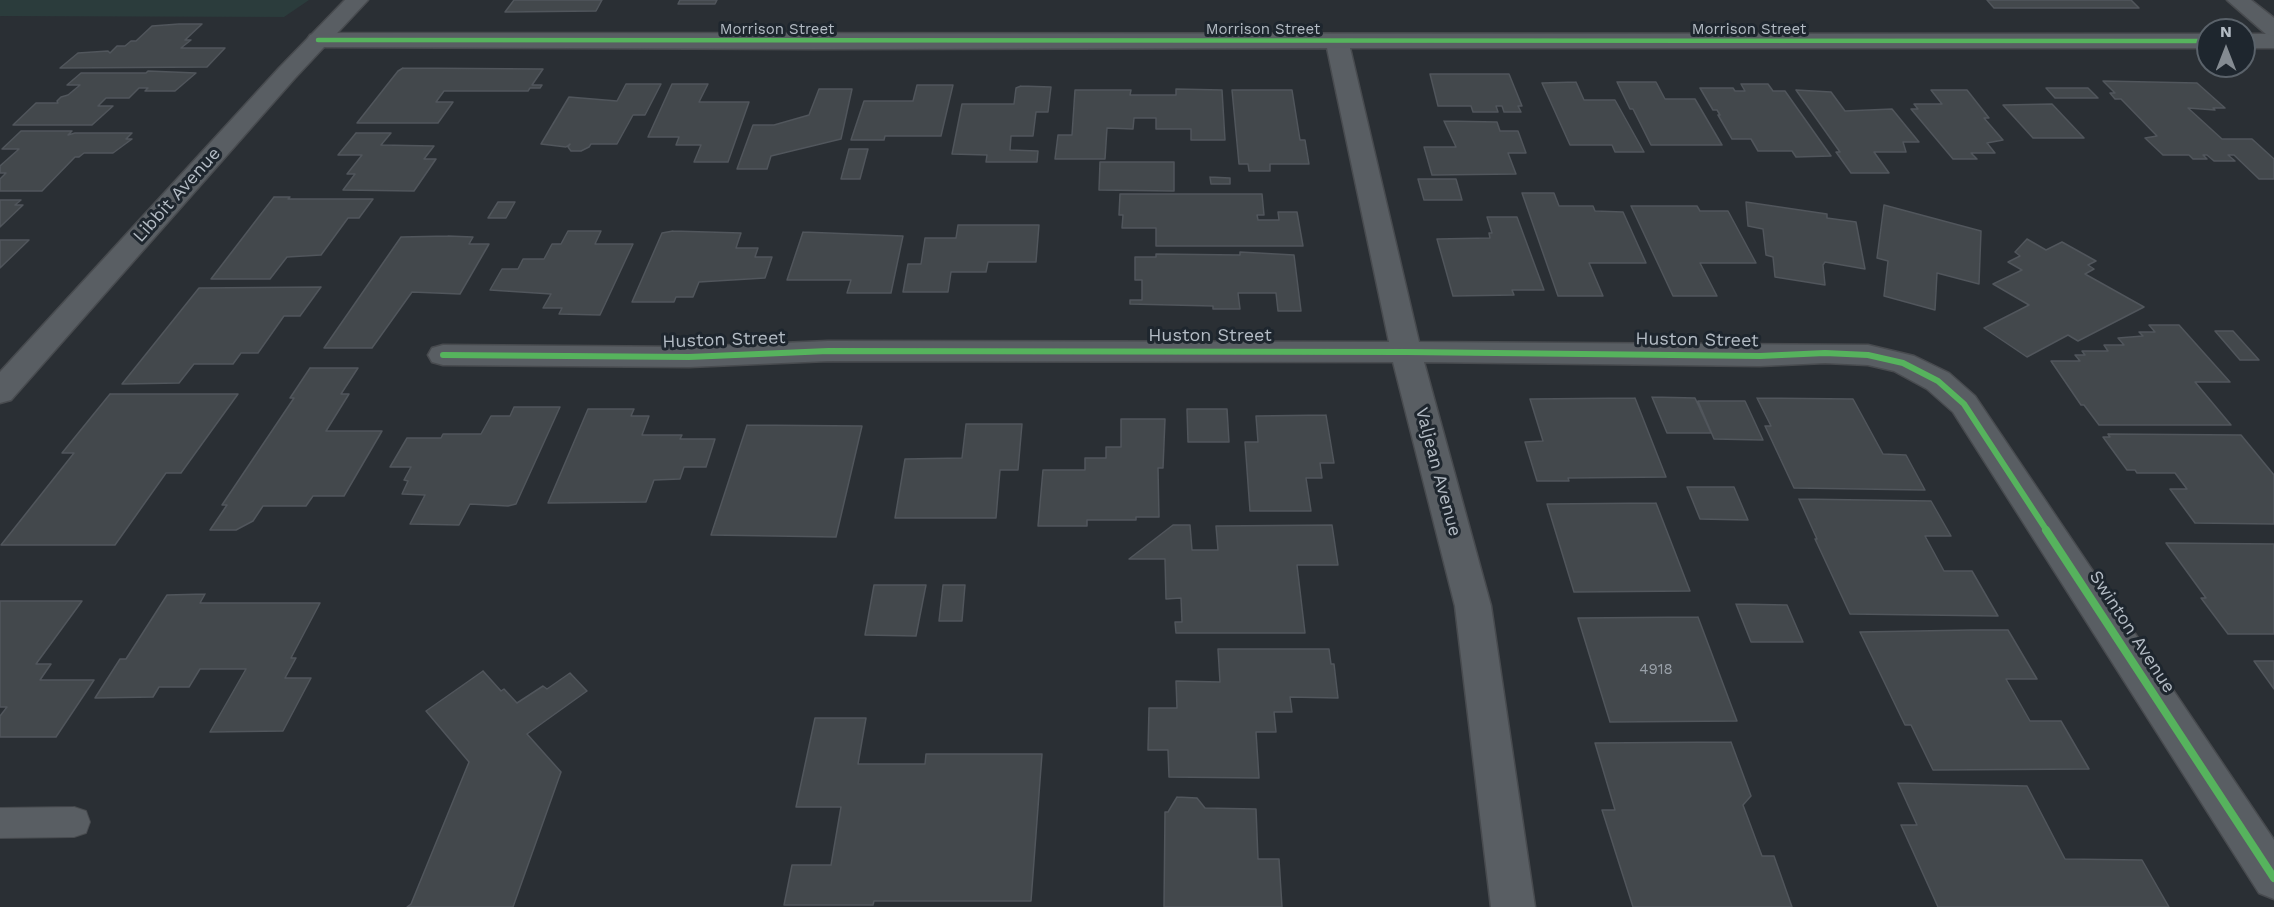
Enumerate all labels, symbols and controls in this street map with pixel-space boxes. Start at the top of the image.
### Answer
north arrow [2196,18,2256,78]
street label: Morrison Street [720,21,834,39]
street label: Morrison Street [1206,21,1320,39]
street label: Morrison Street [1692,21,1806,39]
text: N [2220,22,2232,41]
street label: Libbit Avenue [129,143,225,247]
street label: Huston Street [1148,325,1272,347]
street label: Huston Street [662,327,786,353]
street label: Huston Street [1635,328,1759,352]
street label: Valjean Avenue [1410,405,1466,539]
street label: Swinton Avenue [2084,567,2180,697]
house number: 4918 [1639,661,1673,679]

